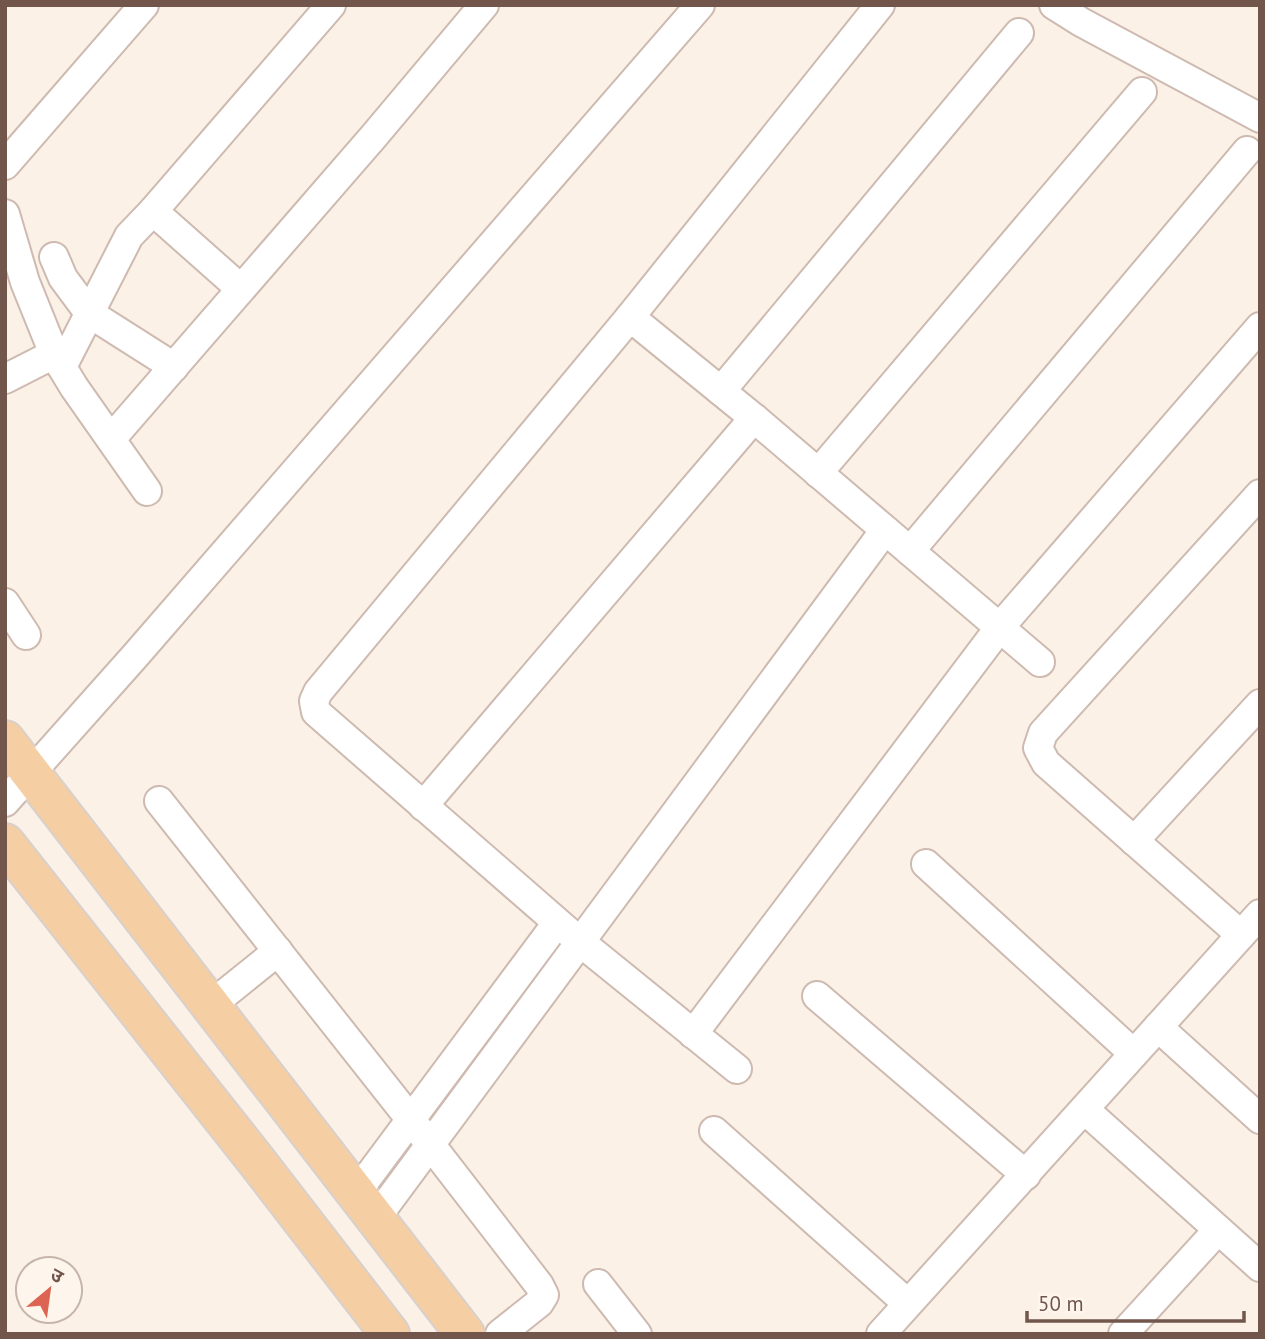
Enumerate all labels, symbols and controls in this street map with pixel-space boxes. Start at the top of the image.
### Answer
north arrow [14,1255,84,1325]
text: उ [47,1262,69,1289]
scale bar [1027,1280,1244,1324]
text: 50 m [1038,1290,1084,1317]

